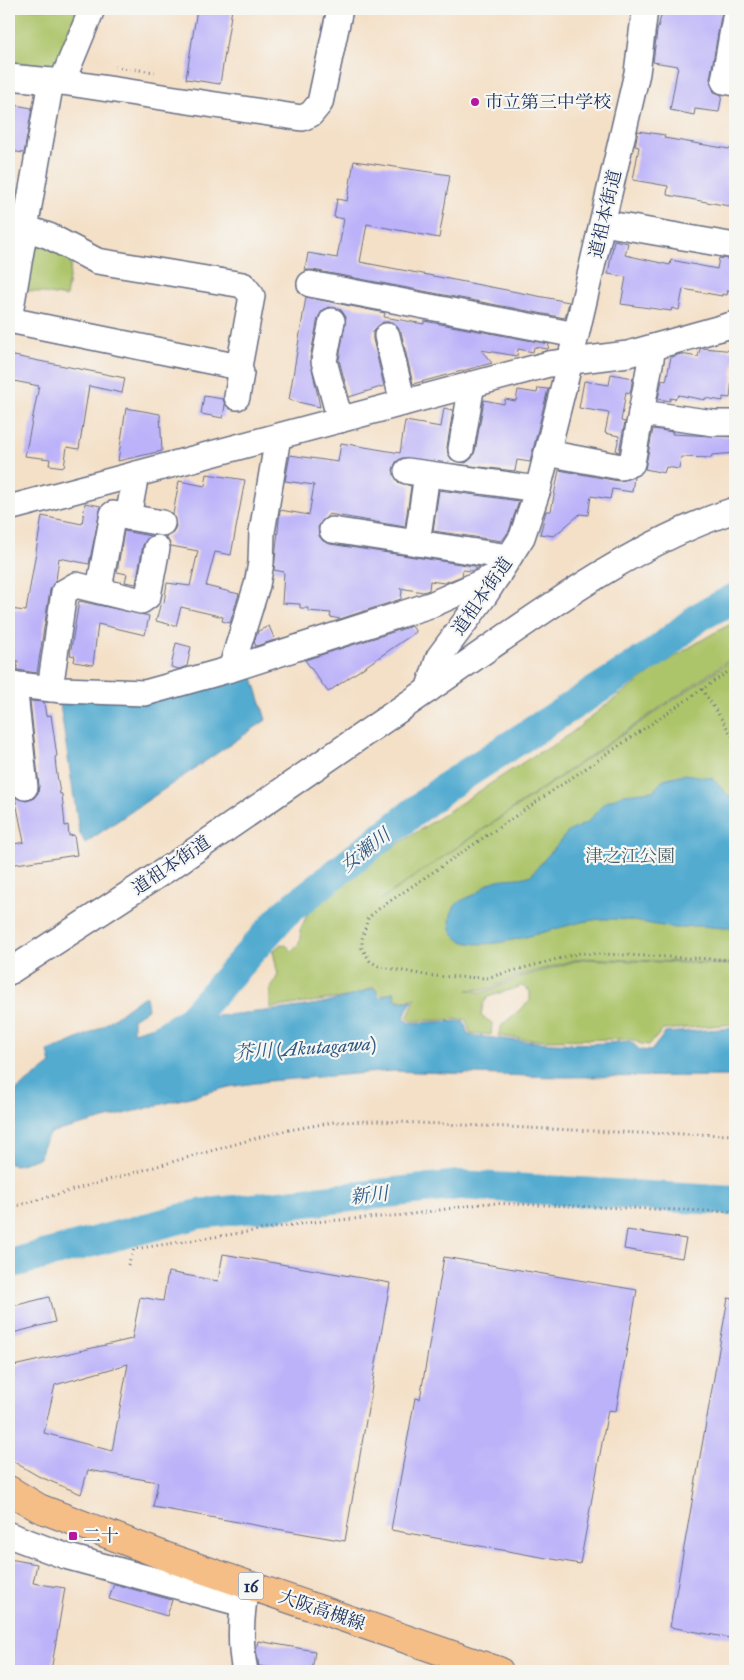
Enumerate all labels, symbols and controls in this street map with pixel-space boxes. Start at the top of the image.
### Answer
place label: 市立第三中学校 [485,91,611,113]
marker: 市立第三中学校 [469,96,481,108]
street label: 道祖本街道 [584,168,626,260]
street label: 道祖本街道 [447,553,517,639]
water label: 女瀬川 [335,822,396,877]
street label: 道祖本街道 [128,831,214,899]
park label: 津之江公園 [585,845,675,867]
water label: 芥川 (Akutagawa) [233,1032,377,1065]
water label: 新川 [349,1181,391,1208]
place label: 二十 [83,1525,119,1547]
marker: 二十 [67,1530,79,1542]
road number: 16 [238,1572,264,1600]
street label: 大阪高槻線 [276,1585,368,1635]

